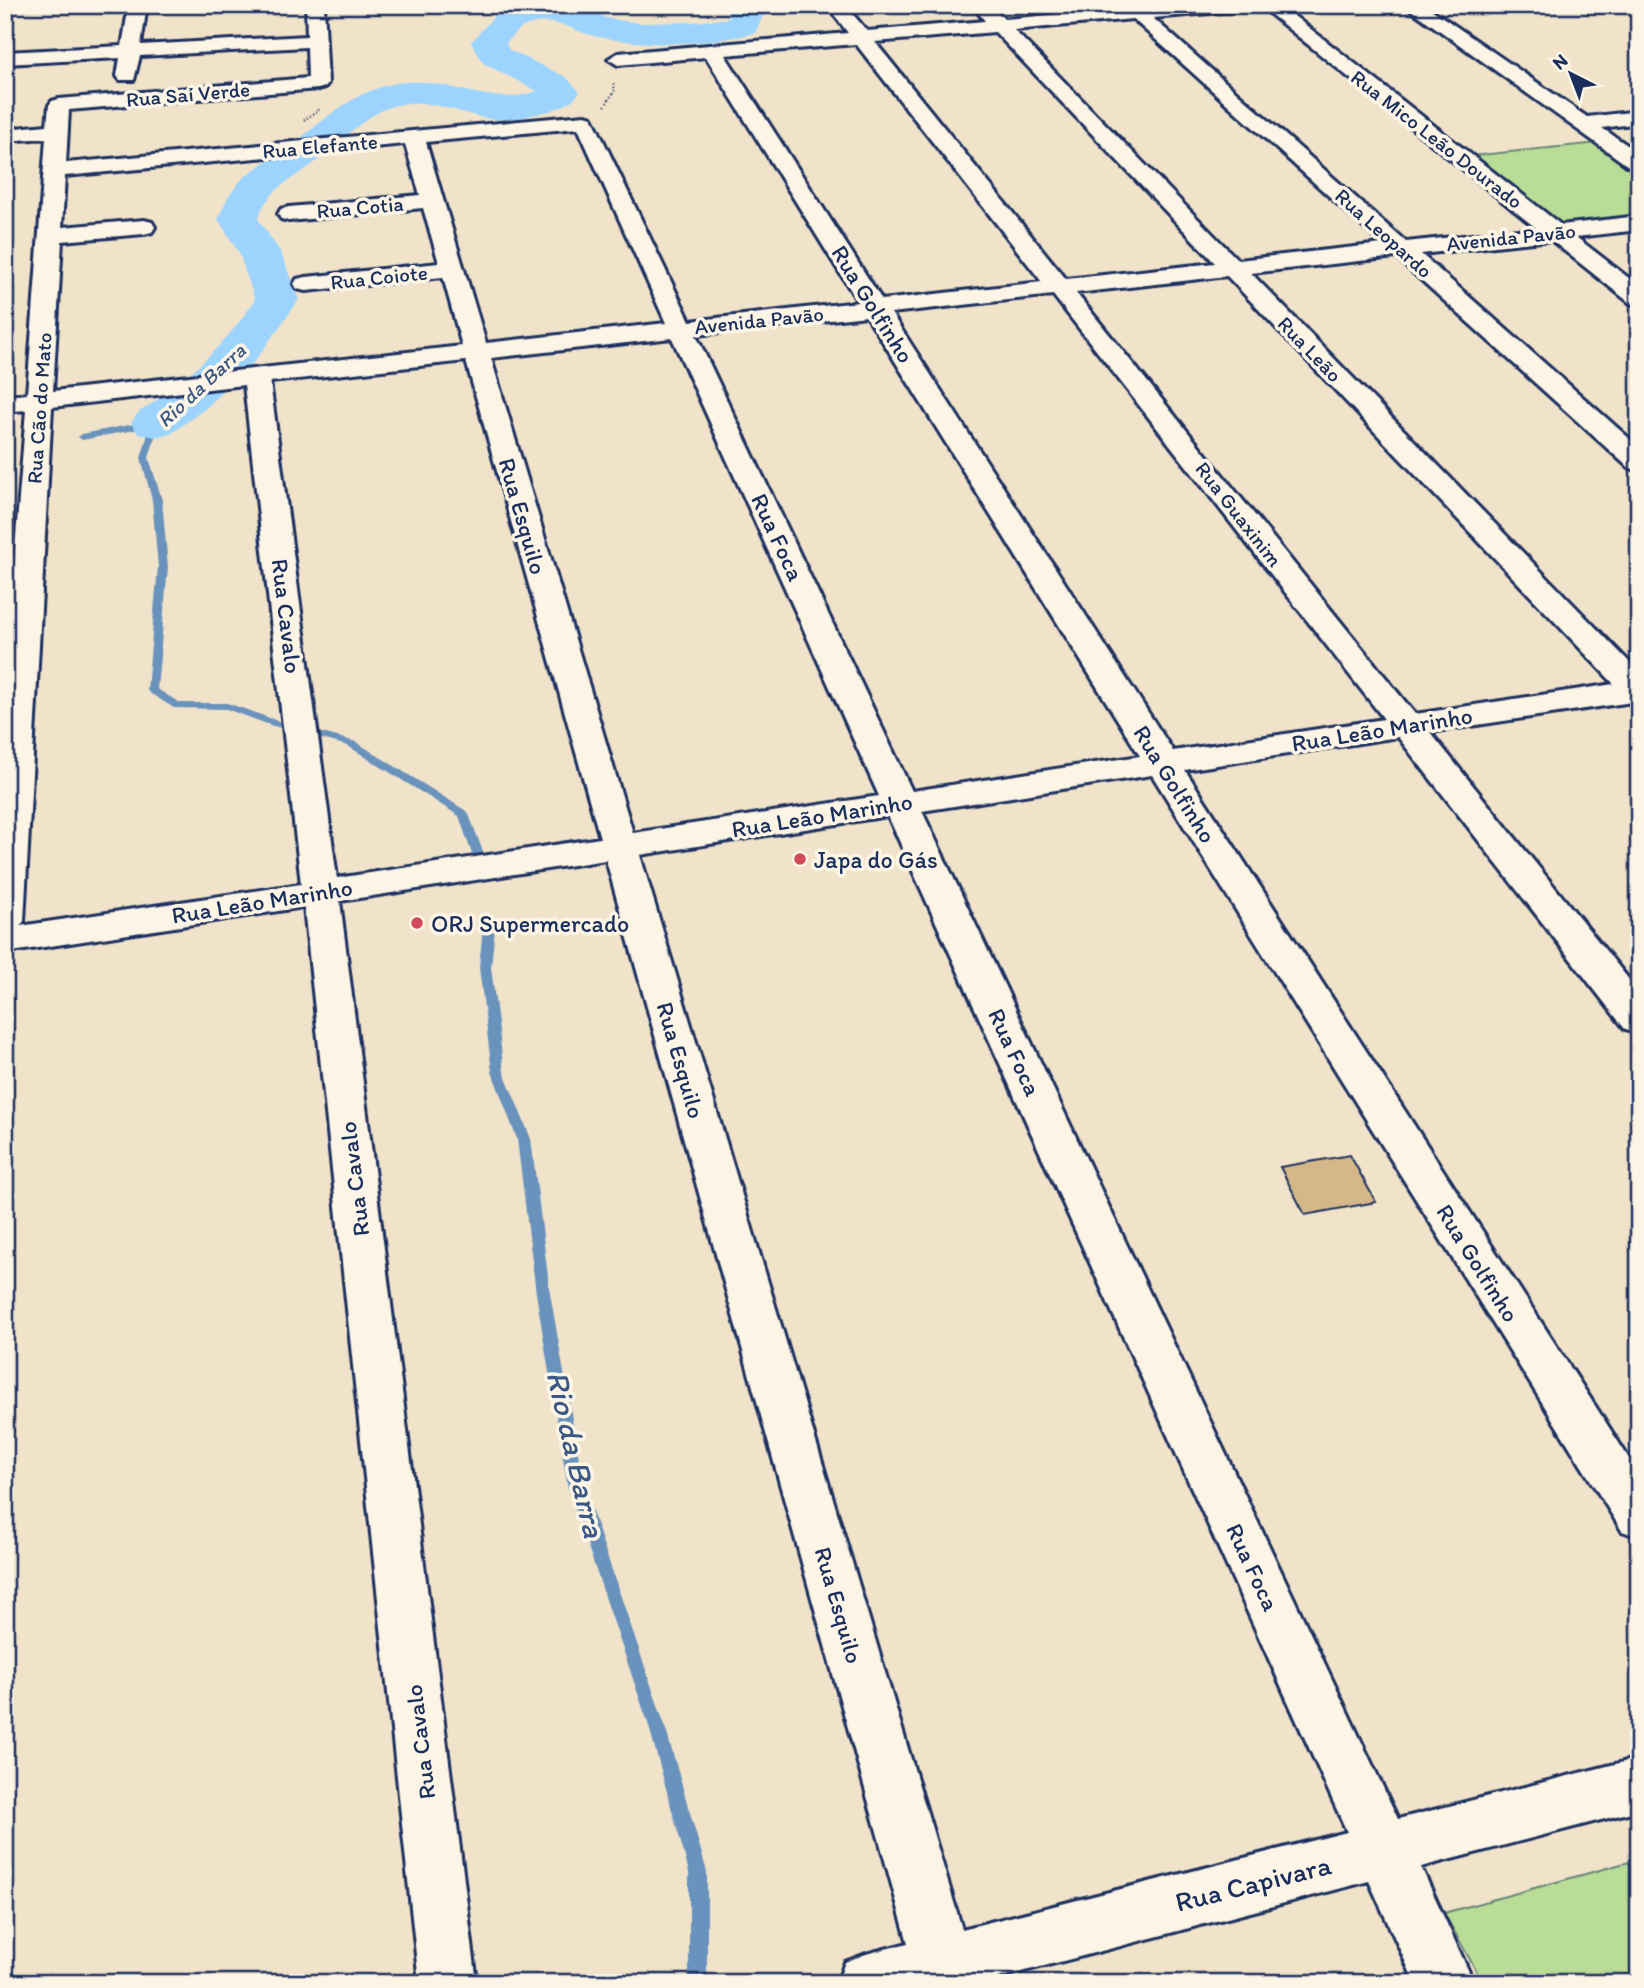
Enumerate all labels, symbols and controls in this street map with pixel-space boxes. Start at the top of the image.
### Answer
north arrow [1536,38,1606,108]
text: N [1547,49,1572,75]
street label: Rua Mico Leão Dourado [1346,64,1528,214]
street label: Rua Saí Verde [125,76,251,112]
street label: Rua Elefante [261,129,379,163]
street label: Rua Leopardo [1330,183,1438,283]
street label: Rua Cotia [316,191,404,223]
street label: Avenida Pavão [1445,218,1577,256]
street label: Rua Golfinho [825,240,921,368]
street label: Rua Coiote [329,259,429,295]
street label: Avenida Pavão [693,301,825,339]
street label: Rua Leão [1273,311,1347,387]
street label: Rua Cão do Mato [21,332,57,484]
water label: Rio da Barra [152,337,251,432]
street label: Rua Esquilo [493,455,553,577]
street label: Rua Guaxinim [1190,456,1288,572]
street label: Rua Foca [745,489,811,586]
street label: Rua Cavalo [266,557,308,675]
street label: Rua Leão Marinho [1289,700,1475,758]
street label: Rua Golfinho [1127,720,1223,848]
street label: Rua Leão Marinho [729,786,915,844]
place label: Japa do Gás [814,845,938,874]
marker: Japa do Gás [792,851,808,867]
street label: Rua Leão Marinho [169,872,355,930]
place label: ORJ Supermercado [431,909,629,938]
marker: ORJ Supermercado [409,915,425,931]
street label: Rua Esquilo [651,999,711,1121]
street label: Rua Foca [982,1004,1048,1101]
street label: Rua Cavalo [333,1120,375,1238]
street label: Rua Golfinho [1430,1199,1526,1327]
water label: Rio da Barra [538,1367,614,1542]
street label: Rua Foca [1220,1519,1286,1616]
street label: Rua Esquilo [809,1544,869,1666]
street label: Rua Cavalo [399,1683,441,1801]
street label: Rua Capivara [1172,1847,1335,1919]

